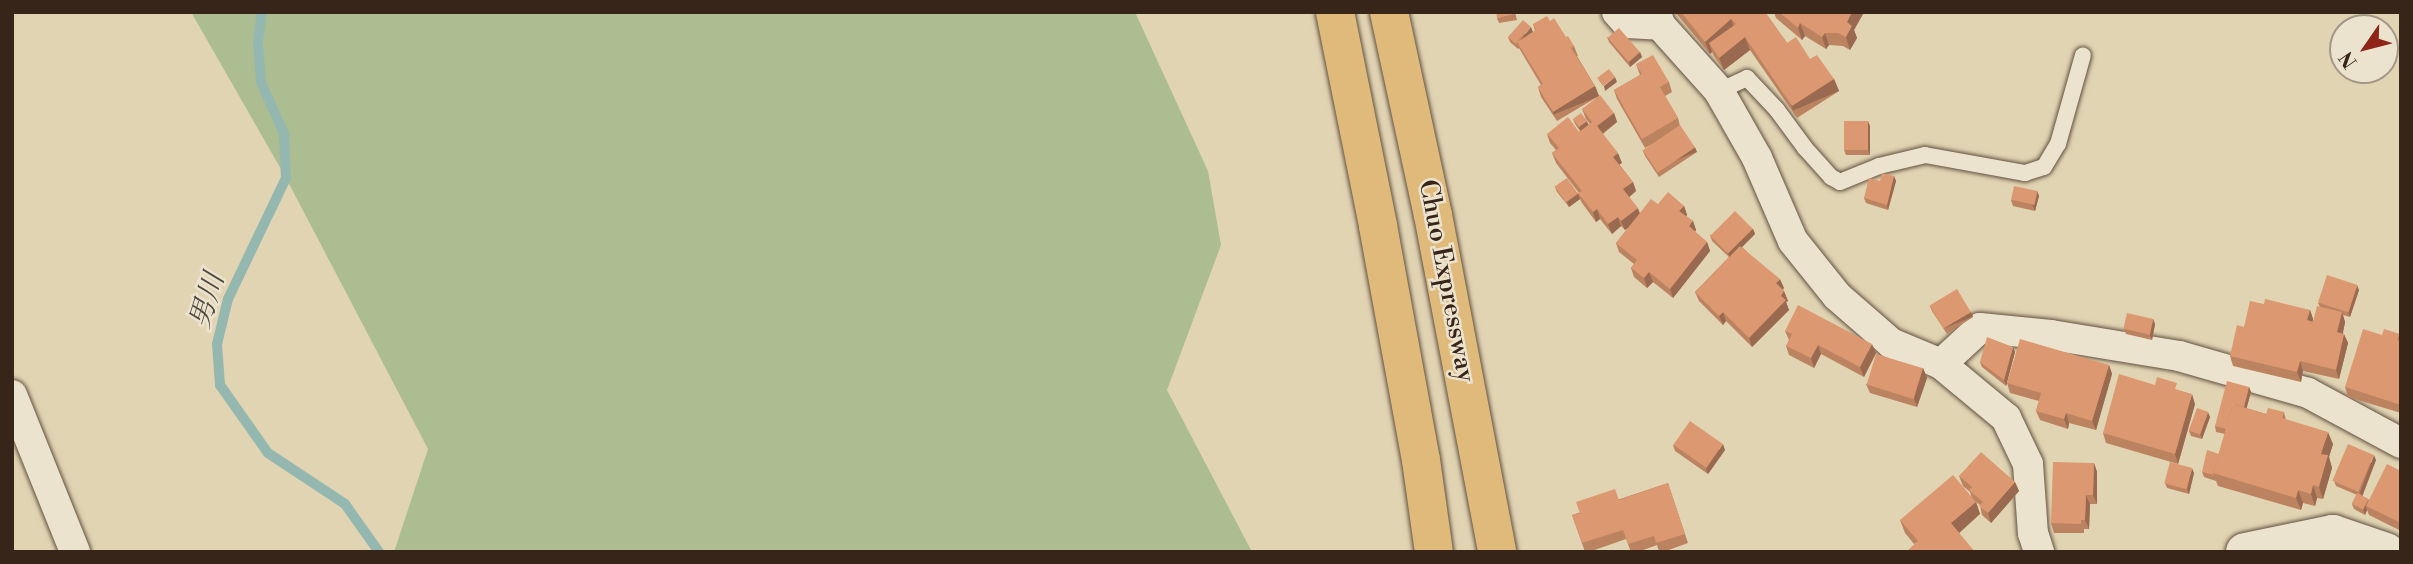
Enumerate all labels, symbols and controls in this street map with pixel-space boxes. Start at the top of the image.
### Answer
north arrow [2329,14,2399,84]
text: N [2334,47,2363,73]
street label: Chuo Expressway [1411,177,1481,385]
water label: 男川 [184,269,232,333]

